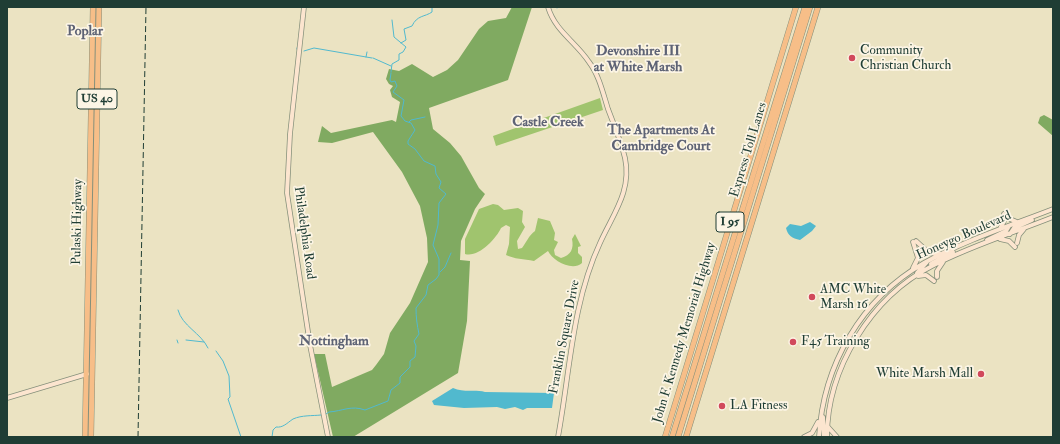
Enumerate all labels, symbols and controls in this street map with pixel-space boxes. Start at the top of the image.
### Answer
district label: Poplar [67,24,103,40]
place label: Community Christian Church [860,43,951,74]
district label: Devonshire III at White Marsh [594,44,682,76]
marker: Community Christian Church [847,53,857,63]
road number: US 40 [77,89,117,109]
street label: Express Toll Lanes [727,101,771,199]
district label: Castle Creek [512,115,584,131]
district label: The Apartments At Cambridge Court [607,123,715,156]
street label: Pulaski Highway [69,179,87,265]
street label: Philadelphia Road [290,185,318,281]
street label: Honeygo Boulevard [914,208,1014,264]
road number: I 95 [716,212,744,232]
street label: John F. Kennedy Memorial Highway [650,241,720,425]
street label: Franklin Square Drive [546,279,584,395]
place label: AMC White Marsh 16 [820,282,886,313]
marker: AMC White Marsh 16 [807,292,817,302]
district label: Nottingham [299,334,369,350]
place label: F45 Training [801,334,870,350]
marker: F45 Training [788,337,798,347]
place label: White Marsh Mall [876,366,973,382]
marker: White Marsh Mall [976,369,986,379]
place label: LA Fitness [730,398,787,414]
marker: LA Fitness [717,401,727,411]

